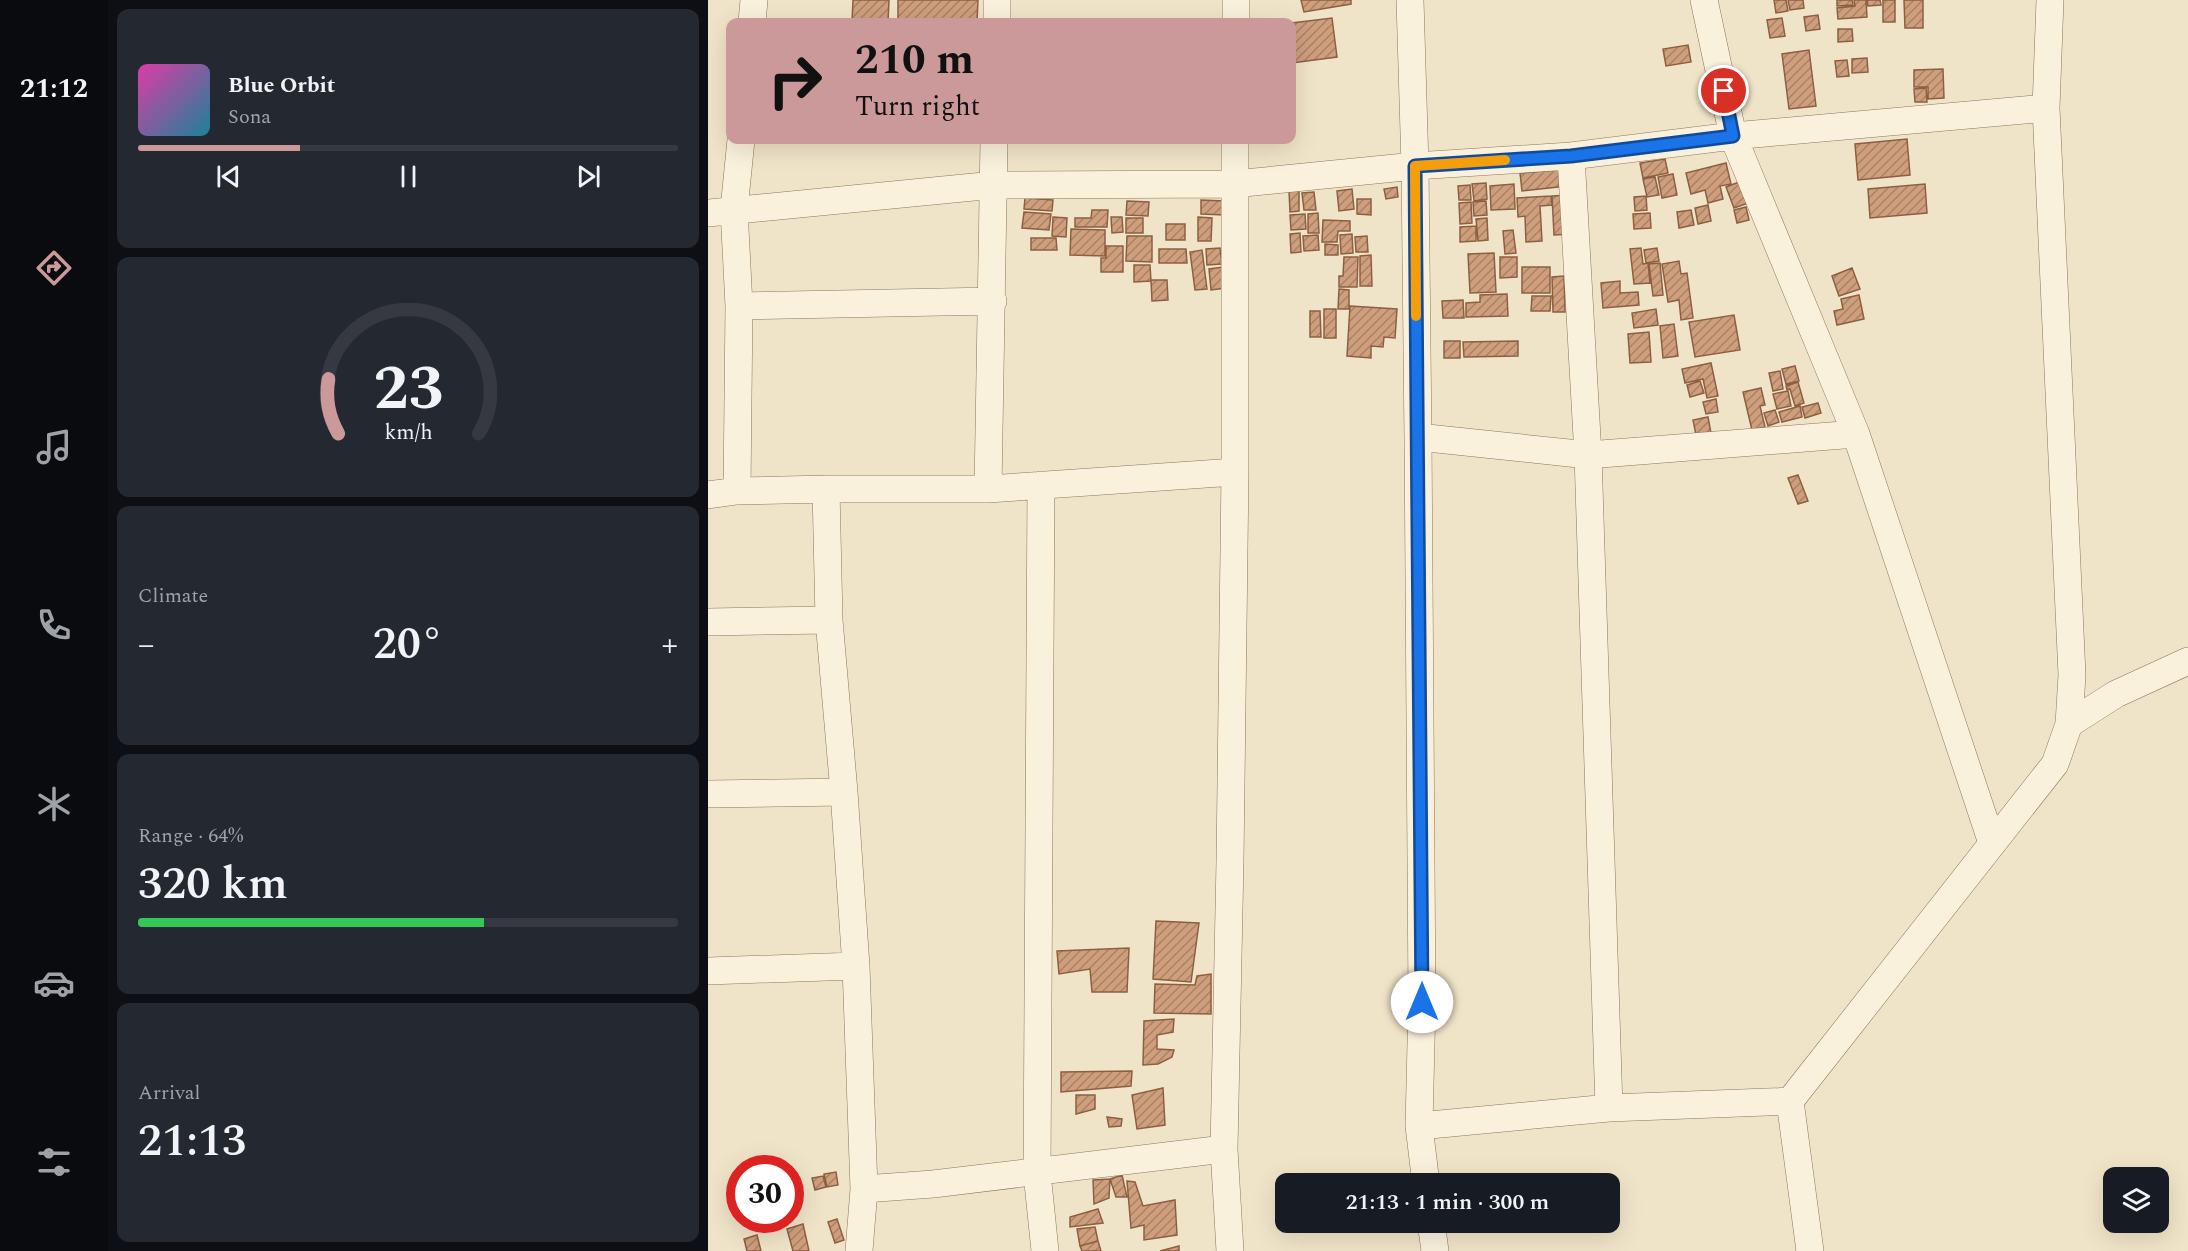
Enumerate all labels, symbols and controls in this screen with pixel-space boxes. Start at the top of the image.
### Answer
text: 210 m [855,29,974,92]
icon: right [756,42,834,120]
pin [1698,65,1749,116]
text: 21:12 [20,68,88,110]
text: Blue Orbit [228,69,335,102]
icon: arrive [1707,74,1740,107]
text: Turn right [855,86,980,128]
text: Sona [228,102,271,132]
icon: previous [212,160,245,193]
icon: pause [392,160,425,193]
icon: next [572,160,605,193]
icon: directions [33,247,75,289]
text: 23 [373,342,443,437]
text: km/h [384,417,432,450]
icon: music [33,426,75,468]
text: Climate [138,581,208,611]
icon: phone [33,604,75,646]
text: 20° [373,610,443,679]
text: − [138,620,155,670]
text: + [662,620,678,670]
icon: climate [33,783,75,825]
text: Range · 64% [138,821,243,851]
text: 320 km [138,850,288,919]
icon: car [33,962,75,1004]
position arrow [1390,970,1454,1034]
text: Arrival [138,1078,200,1108]
text: 21:13 [138,1107,246,1176]
icon: filters [33,1141,75,1183]
speed limit sign: 30 [726,1155,804,1233]
map controls [2103,1167,2169,1233]
button: layers [2103,1167,2169,1233]
text: 21:13 · 1 min · 300 m [1346,1186,1549,1219]

